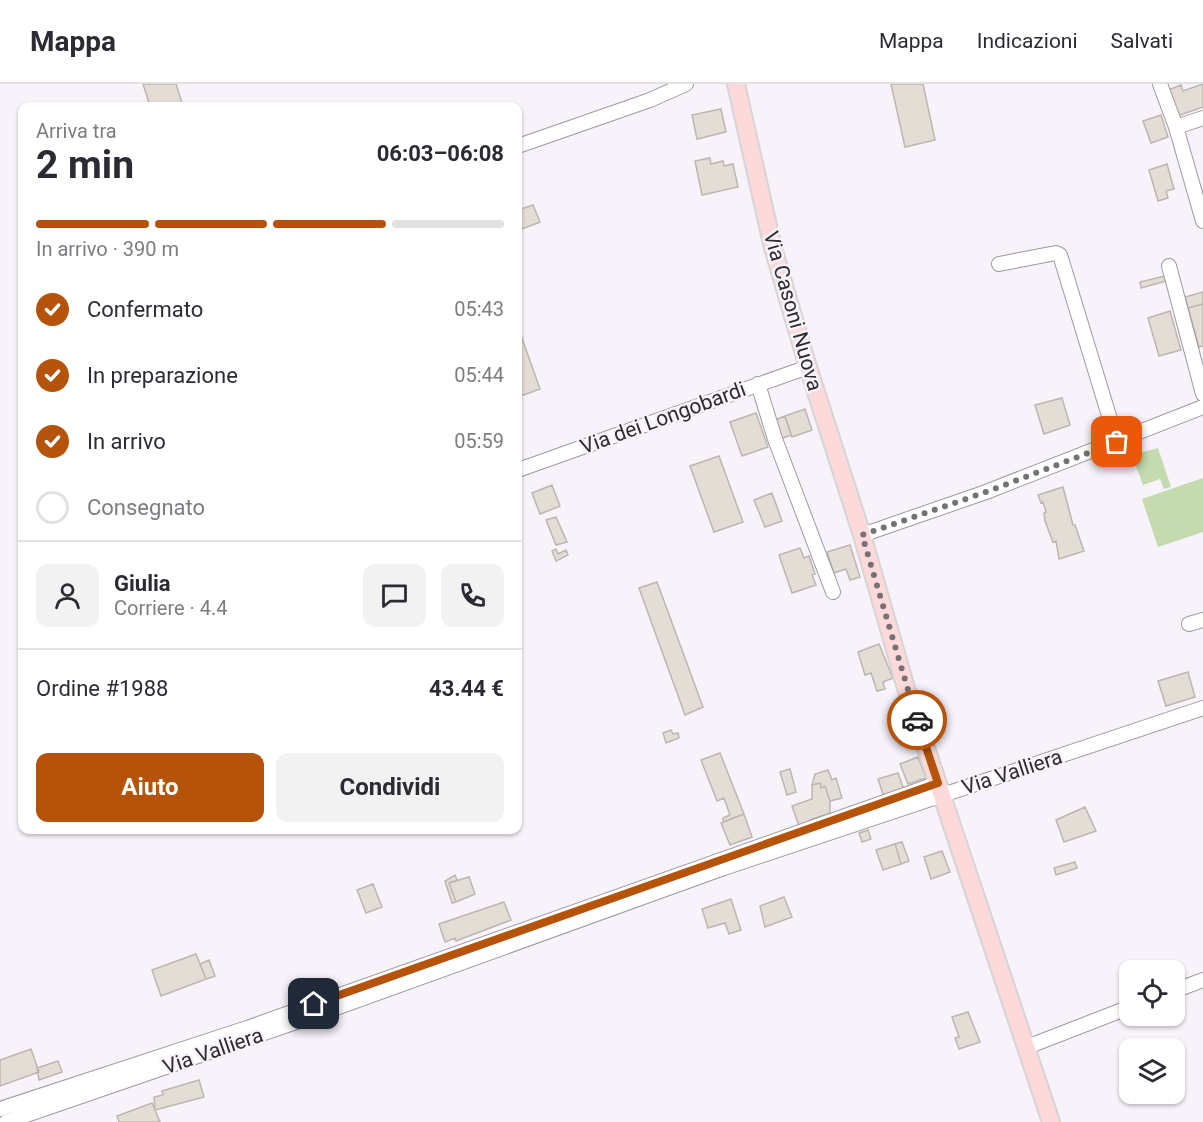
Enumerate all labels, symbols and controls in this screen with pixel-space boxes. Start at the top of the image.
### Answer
text: Mappa [30,25,116,58]
text: Mappa [879,29,944,53]
text: Indicazioni [977,29,1078,53]
text: Salvati [1111,29,1173,53]
text: Arriva tra [36,119,117,143]
text: 06:03–06:08 [377,141,504,166]
text: 2 min [36,142,134,188]
street label: Via Casoni Nuova [759,229,827,393]
text: In arrivo · 390 m [36,237,179,261]
icon: check [36,293,69,326]
text: Confermato [87,297,203,322]
text: 05:43 [454,297,504,321]
icon: check [36,359,69,392]
text: In preparazione [87,363,238,388]
text: 05:44 [454,363,504,387]
street label: Via dei Longobardi [577,377,749,459]
pin [1091,416,1142,467]
icon: check [36,425,69,458]
icon: bag [1100,425,1133,458]
text: In arrivo [87,429,166,454]
text: 05:59 [454,429,504,453]
text: Consegnato [87,495,205,520]
button: person [36,564,99,627]
button: chat [363,564,426,627]
button: phone [441,564,504,627]
text: Giulia [114,571,171,596]
text: Corriere · 4.4 [114,596,228,620]
text: Ordine #1988 [36,676,168,701]
text: 43.44 € [429,676,504,701]
courier [887,690,947,750]
icon: car [901,704,934,737]
street label: Via Valliera [959,745,1065,799]
button: Aiuto [36,753,264,822]
button: Condividi [276,753,504,822]
map controls [1119,960,1185,1104]
button: locate [1119,960,1185,1026]
pin [288,978,339,1029]
icon: home [297,987,330,1020]
street label: Via Valliera [160,1023,266,1079]
button: layers [1119,1038,1185,1104]

